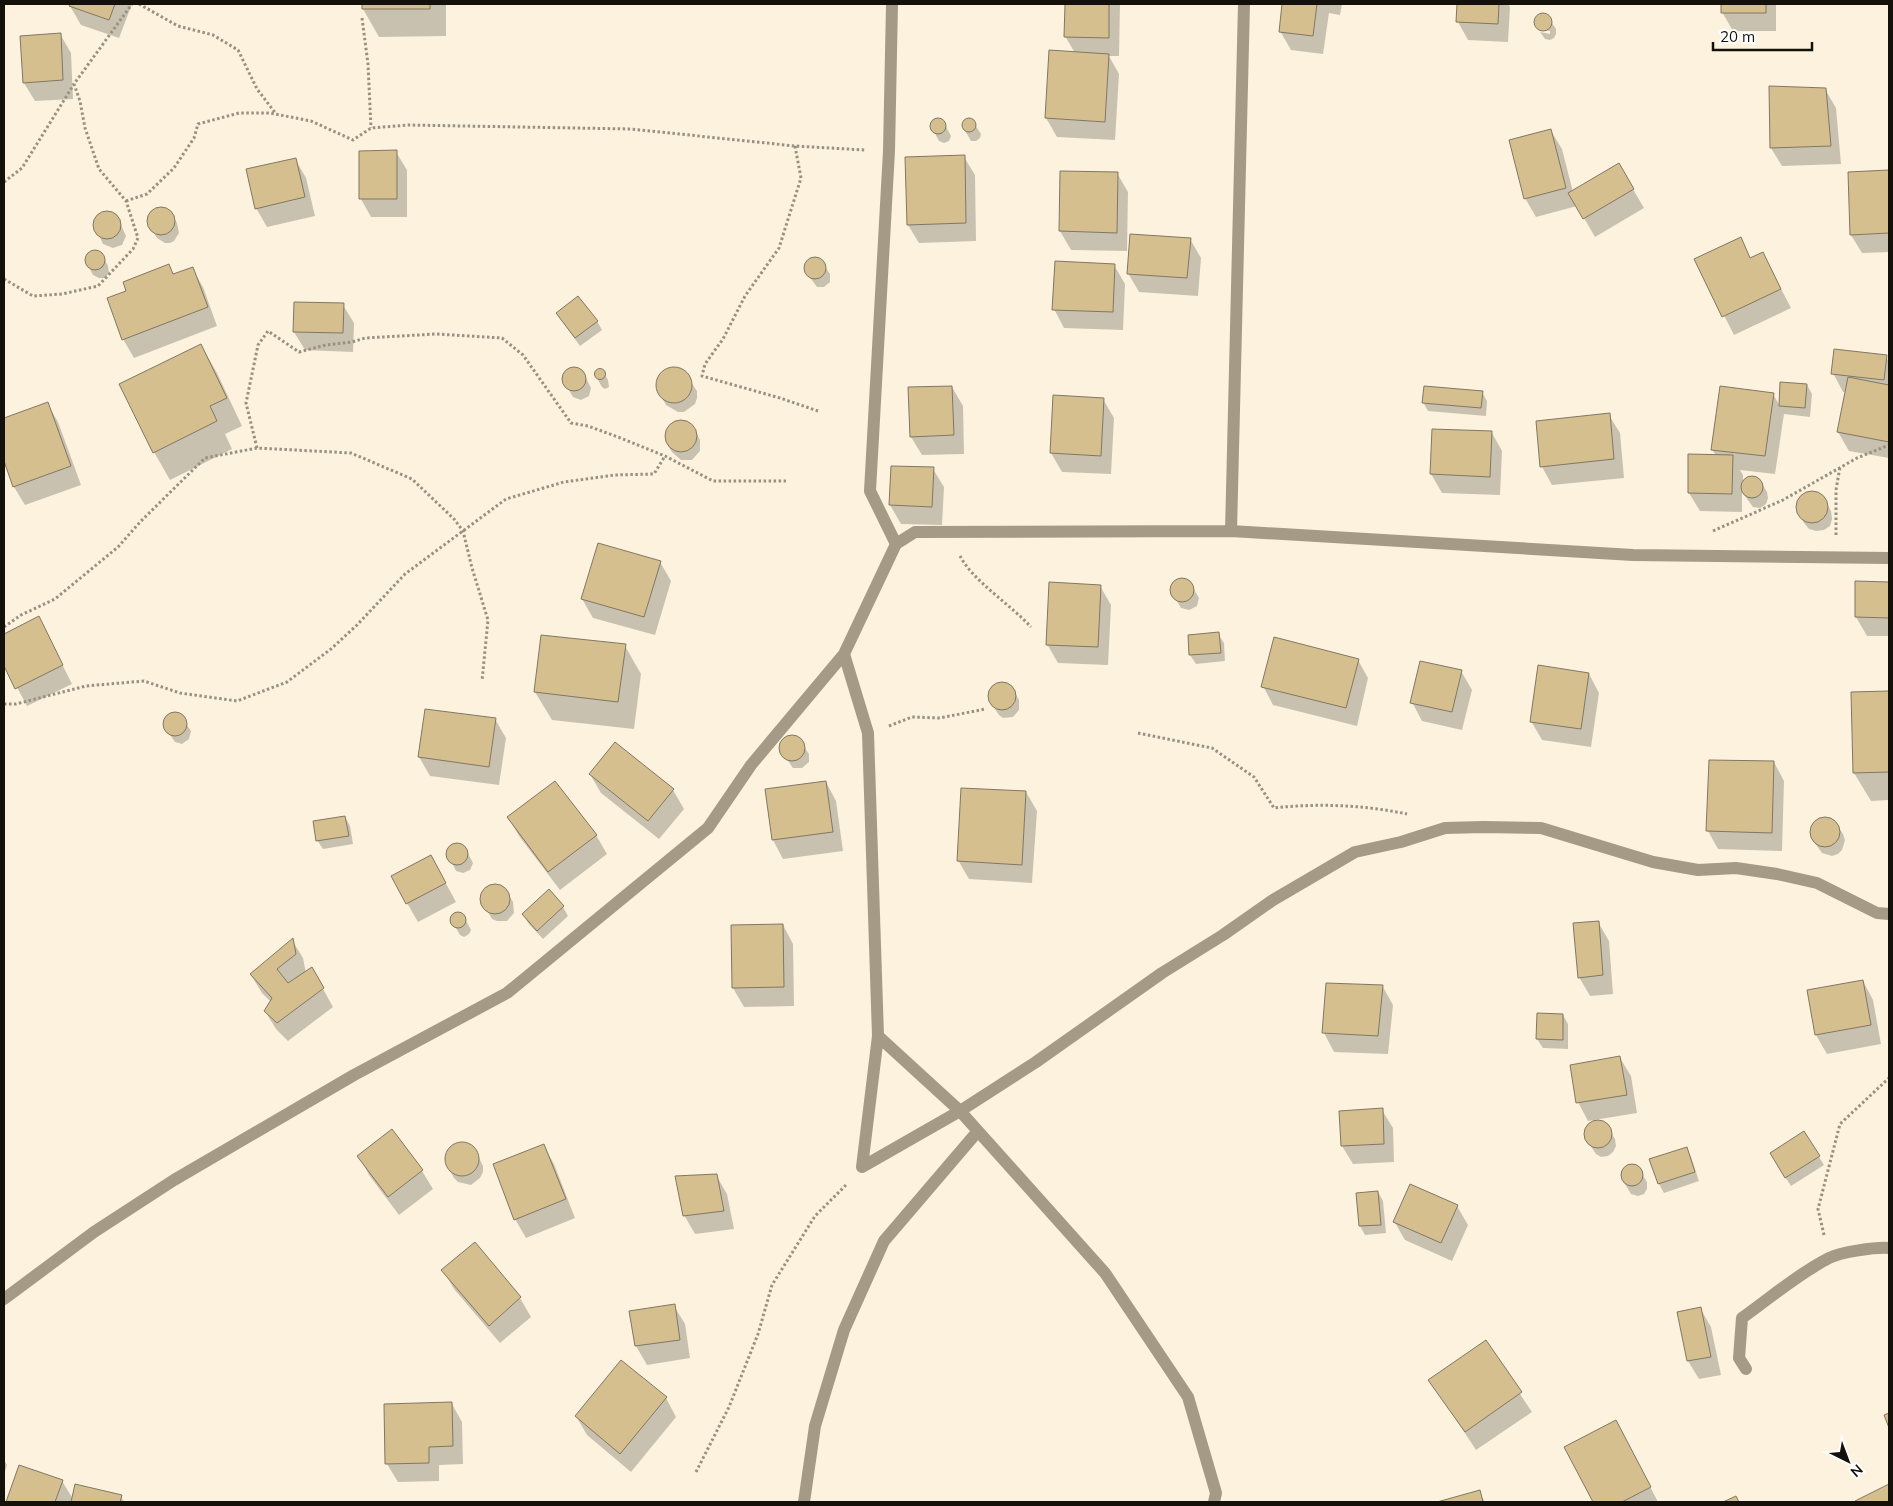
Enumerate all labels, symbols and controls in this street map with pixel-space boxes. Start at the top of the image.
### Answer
scale bar [1713,20,1812,52]
text: 20 m [1720,27,1755,46]
north arrow [1823,1436,1873,1486]
text: N [1847,1460,1867,1481]

